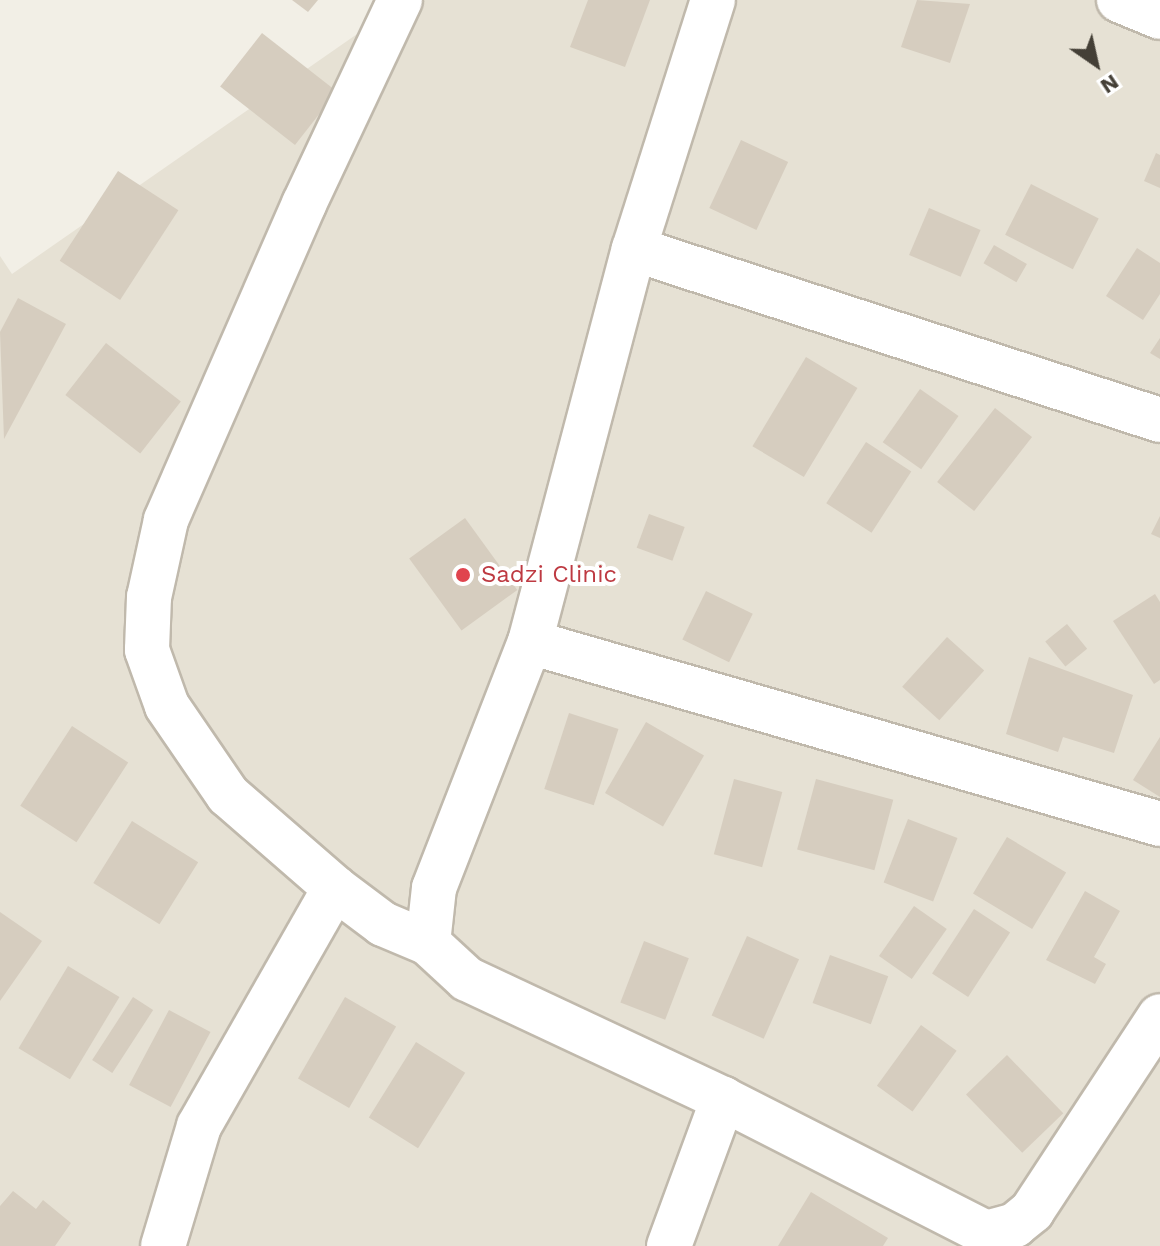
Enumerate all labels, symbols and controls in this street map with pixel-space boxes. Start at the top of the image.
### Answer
north arrow [1056,24,1136,104]
text: N [1096,69,1123,99]
place label: Sadzi Clinic [481,561,617,589]
marker: Sadzi Clinic [452,564,474,586]

